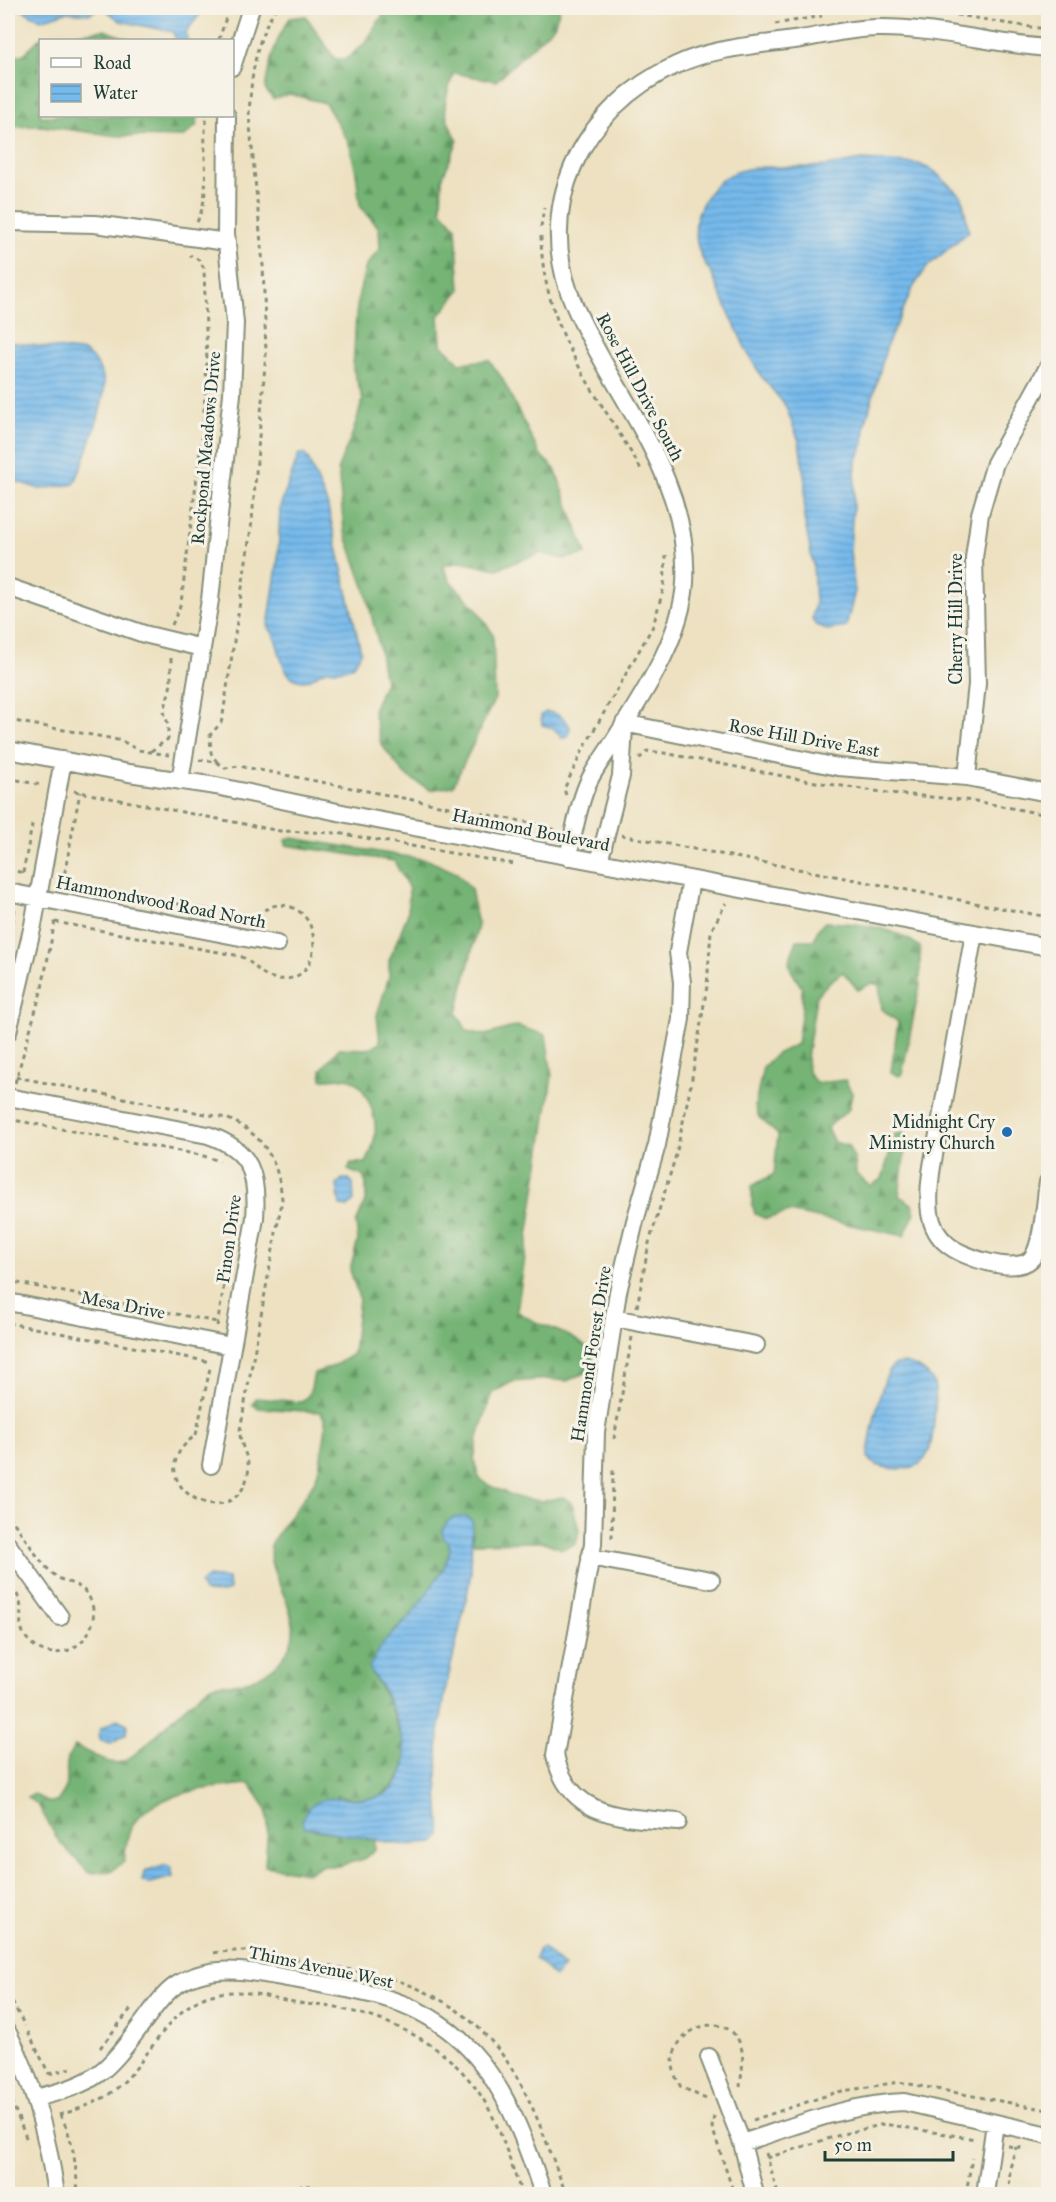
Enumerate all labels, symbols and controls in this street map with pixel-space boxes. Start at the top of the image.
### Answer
legend [39,39,234,117]
text: Road [93,52,131,74]
text: Water [93,82,138,104]
street label: Rose Hill Drive South [592,309,688,465]
street label: Rockpond Meadows Drive [187,350,225,546]
street label: Cherry Hill Drive [945,553,967,685]
street label: Rose Hill Drive East [727,714,882,762]
street label: Hammond Boulevard [450,804,612,856]
street label: Hammondwood Road North [54,871,268,933]
place label: Midnight Cry Ministry Church [869,1111,996,1154]
marker: Midnight Cry Ministry Church [1000,1125,1014,1139]
street label: Pinon Drive [212,1193,246,1285]
street label: Hammond Forest Drive [566,1264,616,1444]
street label: Mesa Drive [79,1286,167,1324]
street label: Thims Avenue West [247,1941,396,1993]
scale bar [825,2124,952,2162]
text: 50 m [834,2134,872,2156]

